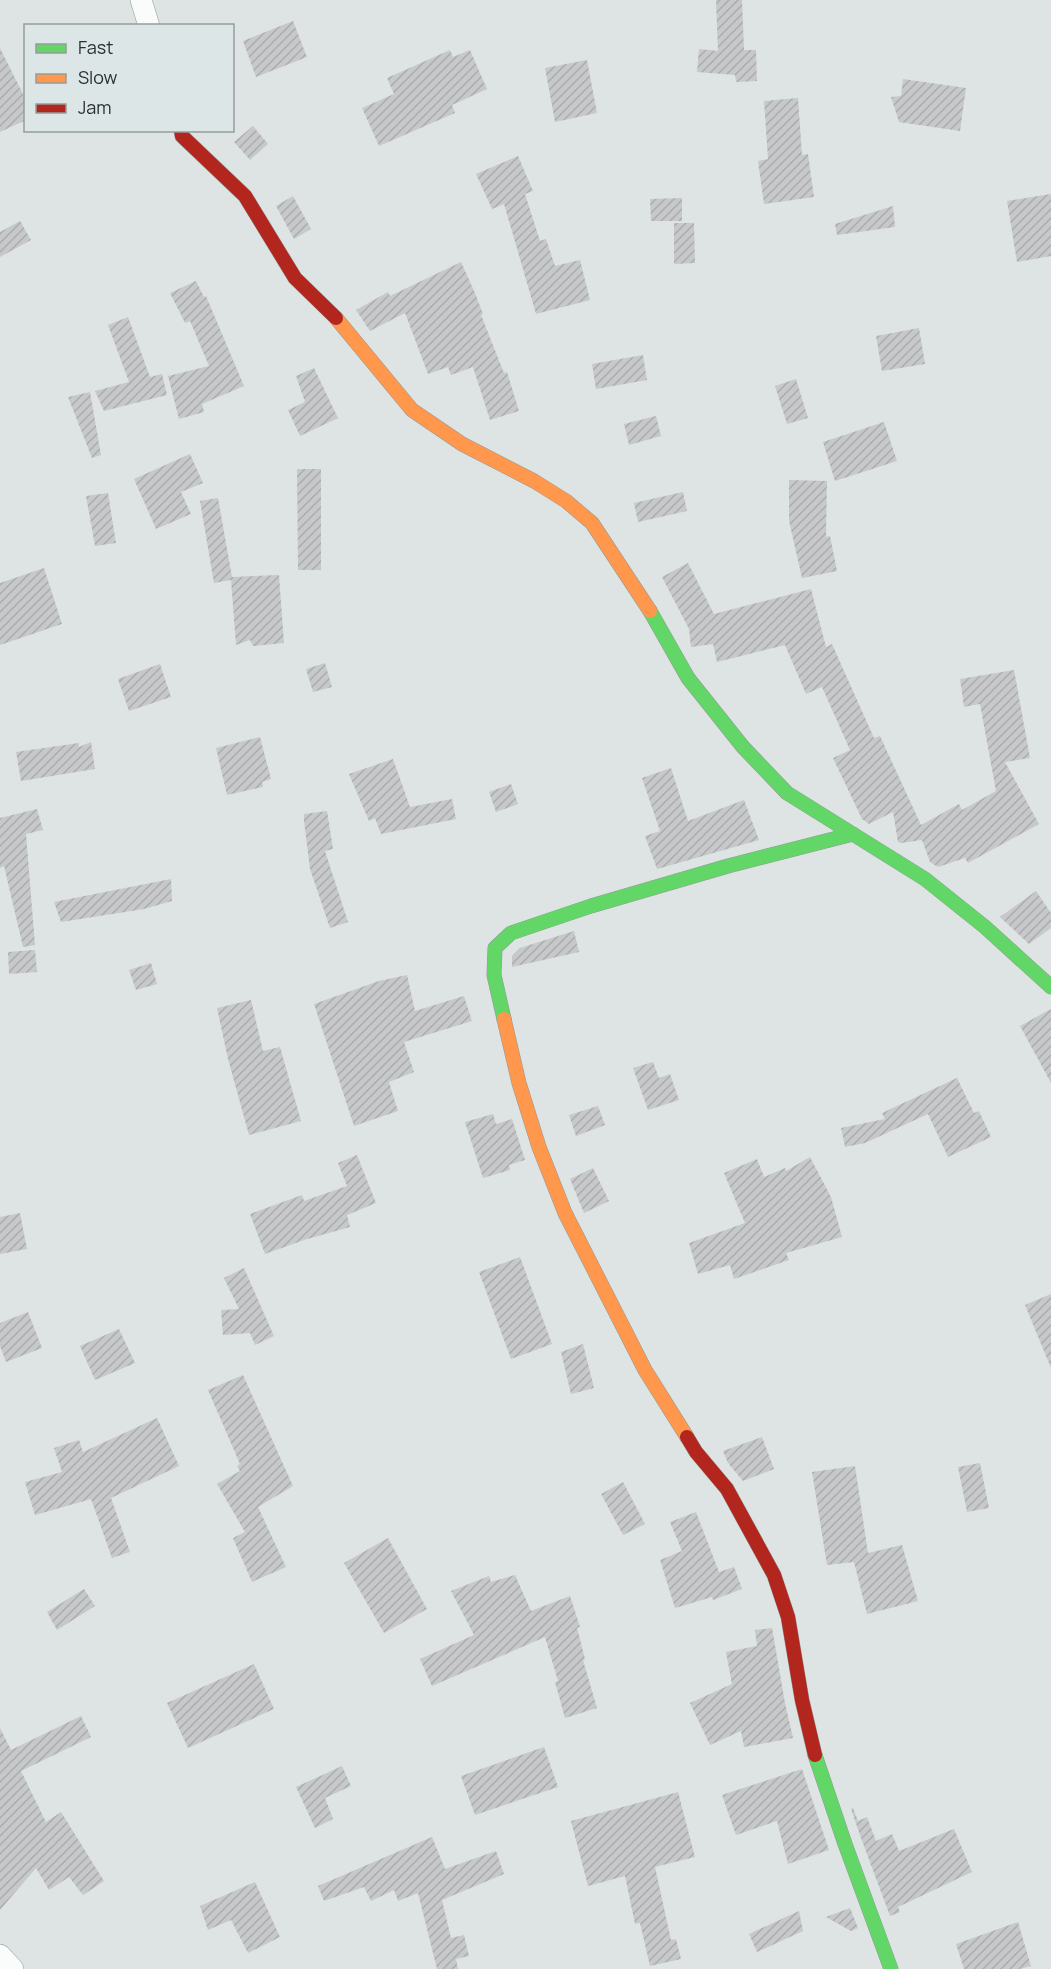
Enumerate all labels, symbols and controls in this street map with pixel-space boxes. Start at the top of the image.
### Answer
legend [24,24,234,132]
text: Fast [78,35,113,59]
text: Slow [78,65,118,89]
text: Jam [78,95,112,119]

